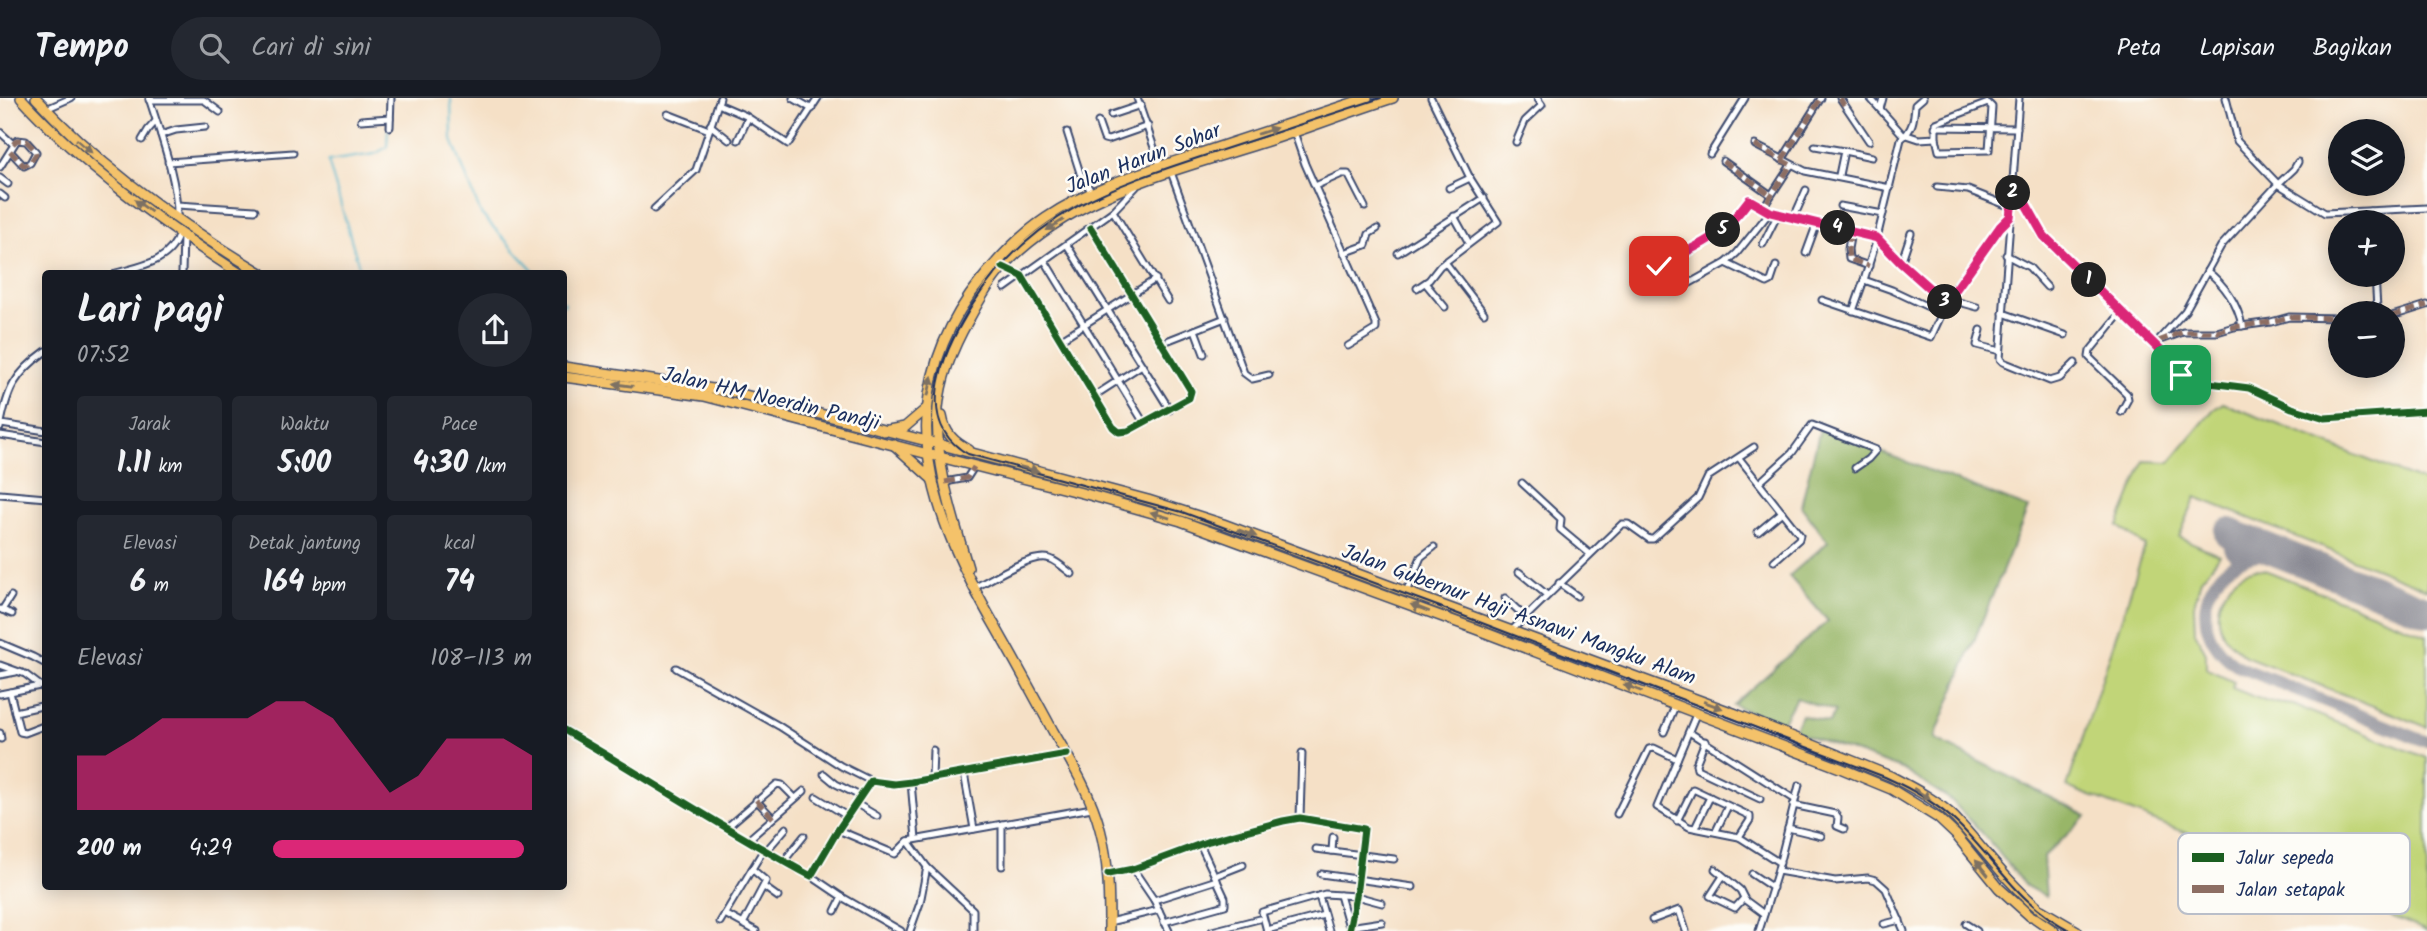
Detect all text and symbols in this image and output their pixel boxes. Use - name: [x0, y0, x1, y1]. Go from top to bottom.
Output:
- search box: [171, 17, 661, 80]
- text: Tempo: [35, 22, 129, 75]
- text: Cari di sini: [251, 27, 371, 69]
- icon: search: [195, 29, 233, 67]
- text: Peta: [2117, 29, 2161, 68]
- text: Lapisan: [2199, 29, 2275, 68]
- text: Bagikan: [2313, 29, 2392, 68]
- street label: Jalan Harun Sohar: [1061, 114, 1227, 204]
- map controls: [2328, 119, 2405, 378]
- button: layers: [2328, 119, 2405, 196]
- one-way arrow: [1257, 125, 1278, 136]
- one-way arrow: [76, 138, 93, 153]
- pin: 2: [1996, 176, 2030, 210]
- text: 2: [2007, 177, 2018, 207]
- one-way arrow: [134, 200, 152, 214]
- button: +: [2328, 210, 2405, 287]
- pin: 4: [1820, 211, 1856, 246]
- pin: 5: [1706, 212, 1740, 248]
- text: 4: [1832, 212, 1843, 242]
- text: 5: [1718, 214, 1727, 244]
- one-way arrow: [1045, 218, 1065, 231]
- pin: [1629, 236, 1689, 296]
- icon: check: [1640, 247, 1678, 285]
- pin: 1: [2072, 262, 2106, 298]
- text: 1: [2086, 264, 2091, 294]
- text: Lari pagi: [77, 282, 223, 342]
- pin: 3: [1927, 284, 1962, 320]
- text: 3: [1939, 286, 1950, 316]
- button: share: [458, 293, 532, 367]
- button: −: [2328, 301, 2405, 378]
- text: 07:52: [77, 338, 130, 374]
- pin: [2151, 345, 2211, 405]
- icon: arrive: [2162, 356, 2200, 394]
- street label: Jalan HM Noerdin Pandji: [659, 358, 883, 441]
- one-way arrow: [924, 375, 935, 397]
- one-way arrow: [612, 379, 634, 390]
- text: Jarak: [129, 410, 170, 440]
- text: Waktu: [280, 410, 329, 440]
- text: Pace: [441, 410, 478, 440]
- text: 1.11: [117, 440, 151, 488]
- text: 5:00: [278, 440, 331, 488]
- text: 4:30: [413, 440, 468, 488]
- text: km: [151, 452, 182, 482]
- text: /km: [468, 452, 506, 482]
- one-way arrow: [1018, 464, 1040, 475]
- one-way arrow: [1149, 509, 1170, 519]
- one-way arrow: [1237, 528, 1258, 539]
- text: Elevasi: [123, 529, 176, 559]
- text: Detak jantung: [248, 529, 361, 559]
- text: kcal: [444, 529, 475, 559]
- street label: Jalan Gubernur Haji Asnawi Mangku Alam: [1337, 536, 1700, 695]
- text: 6: [130, 559, 146, 607]
- text: 164: [263, 559, 304, 607]
- text: 74: [444, 559, 475, 607]
- text: m: [146, 571, 169, 601]
- text: bpm: [304, 571, 346, 601]
- one-way arrow: [1409, 602, 1430, 613]
- text: Elevasi: [77, 641, 142, 677]
- text: 108–113 m: [430, 641, 532, 677]
- one-way arrow: [1622, 682, 1643, 693]
- one-way arrow: [1703, 700, 1724, 711]
- one-way arrow: [1913, 787, 1932, 800]
- text: 200 m: [77, 831, 142, 867]
- text: 4:29: [189, 831, 232, 867]
- legend: [2178, 833, 2410, 914]
- text: Jalur sepeda: [2236, 844, 2334, 874]
- one-way arrow: [1975, 859, 1990, 876]
- text: Jalan setapak: [2236, 876, 2345, 906]

